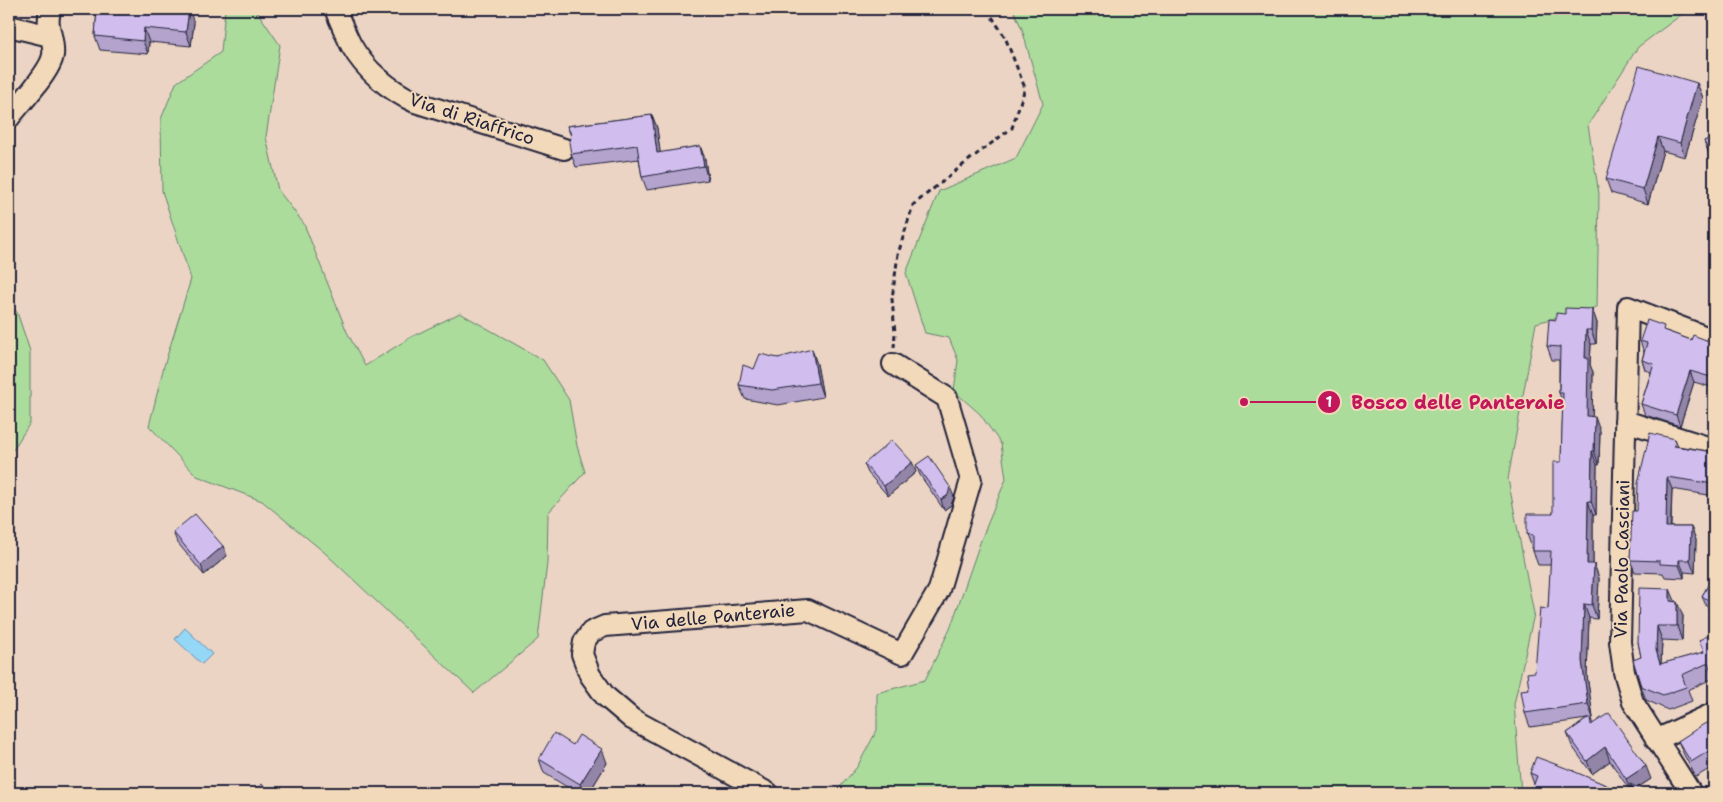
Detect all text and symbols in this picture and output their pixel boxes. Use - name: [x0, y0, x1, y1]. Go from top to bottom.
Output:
- street label: Via di Riaffrico: [406, 87, 538, 151]
- callout: Bosco delle Panteraie: [1316, 385, 1575, 419]
- text: Bosco delle Panteraie: [1351, 390, 1565, 415]
- text: 1: [1326, 392, 1333, 412]
- street label: Via Paolo Casciani: [1609, 479, 1635, 639]
- street label: Via delle Panteraie: [630, 598, 796, 636]

